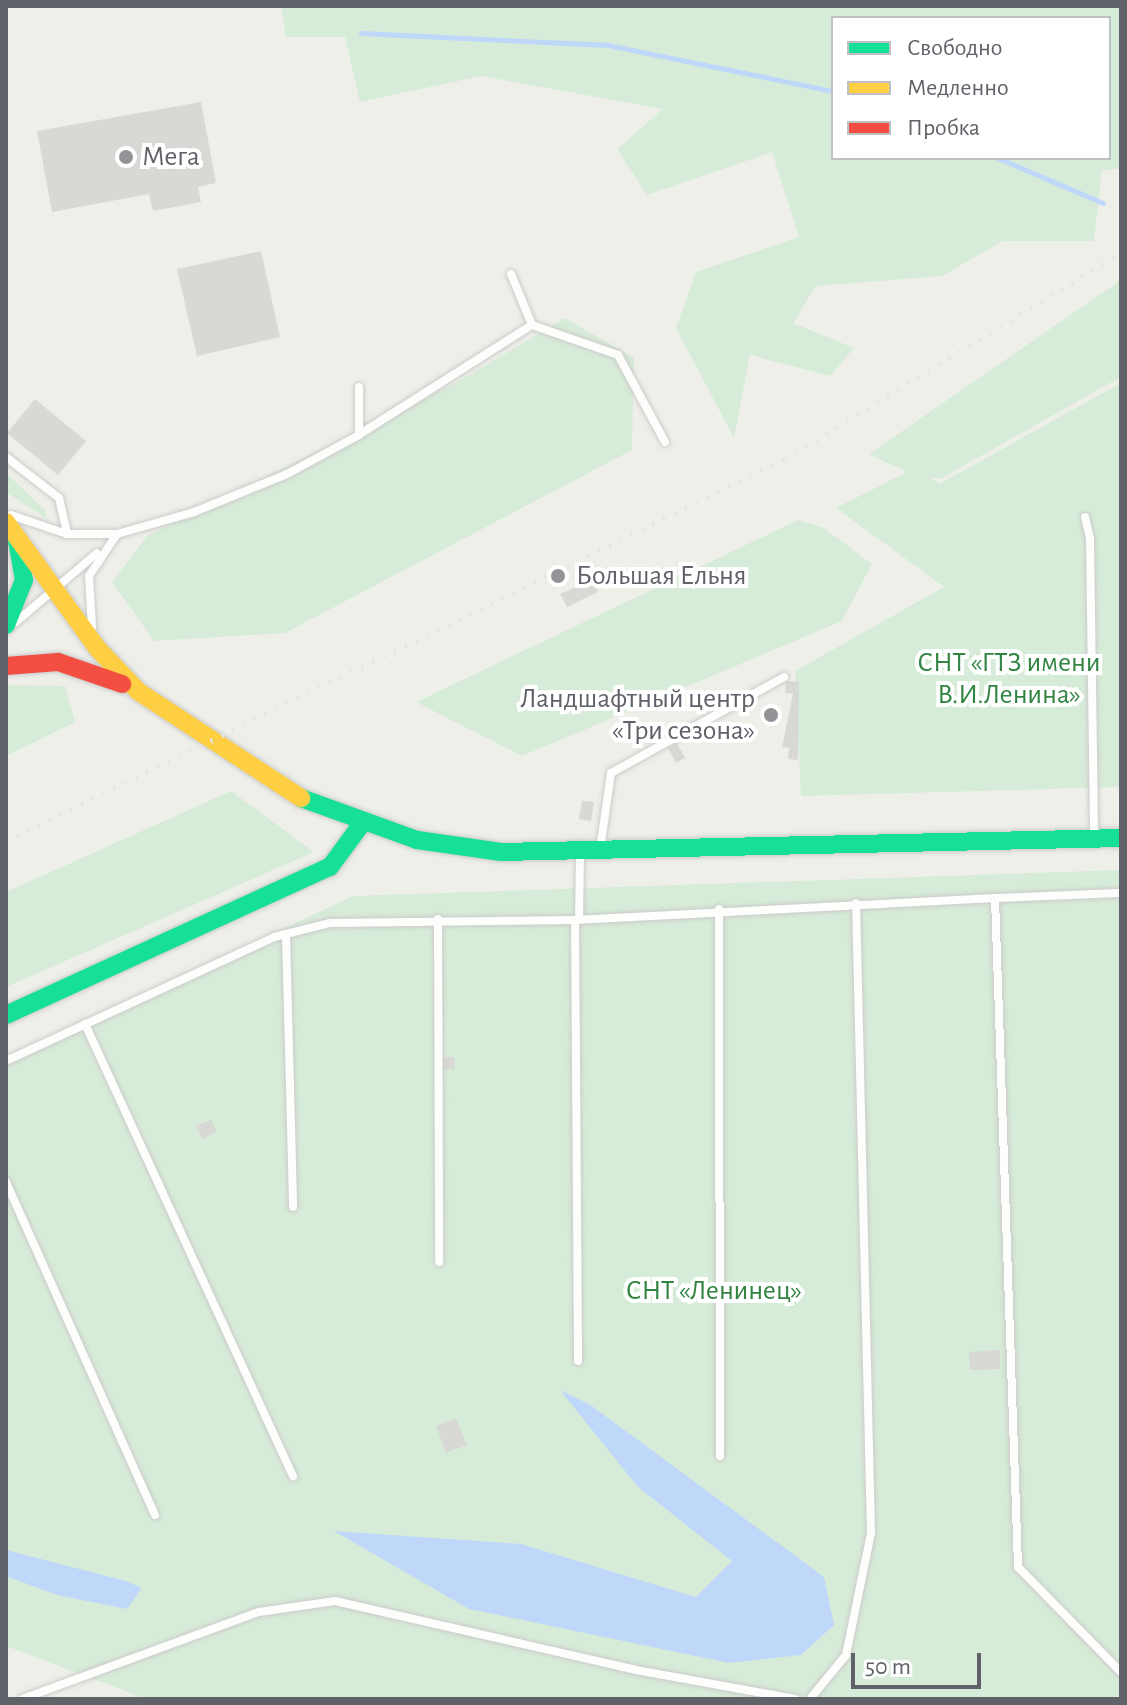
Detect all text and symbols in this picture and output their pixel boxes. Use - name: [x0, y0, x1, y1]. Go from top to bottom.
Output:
- legend: [831, 16, 1111, 160]
- text: Свободно: [907, 36, 1002, 60]
- text: Медленно: [907, 76, 1009, 100]
- text: Пробка: [907, 116, 980, 140]
- place label: Мега: [142, 140, 200, 174]
- marker: Мега: [117, 148, 135, 166]
- place label: Большая Ельня: [576, 559, 747, 593]
- marker: Большая Ельня: [547, 565, 569, 587]
- park label: СНТ «ГТЗ имени В.И.Ленина»: [917, 646, 1101, 712]
- place label: Ландшафтный центр «Три сезона»: [520, 682, 755, 748]
- marker: Ландшафтный центр «Три сезона»: [762, 706, 780, 724]
- park label: СНТ «Ленинец»: [626, 1274, 802, 1308]
- scale bar: [855, 1637, 985, 1687]
- text: 50 m: [865, 1655, 911, 1679]

